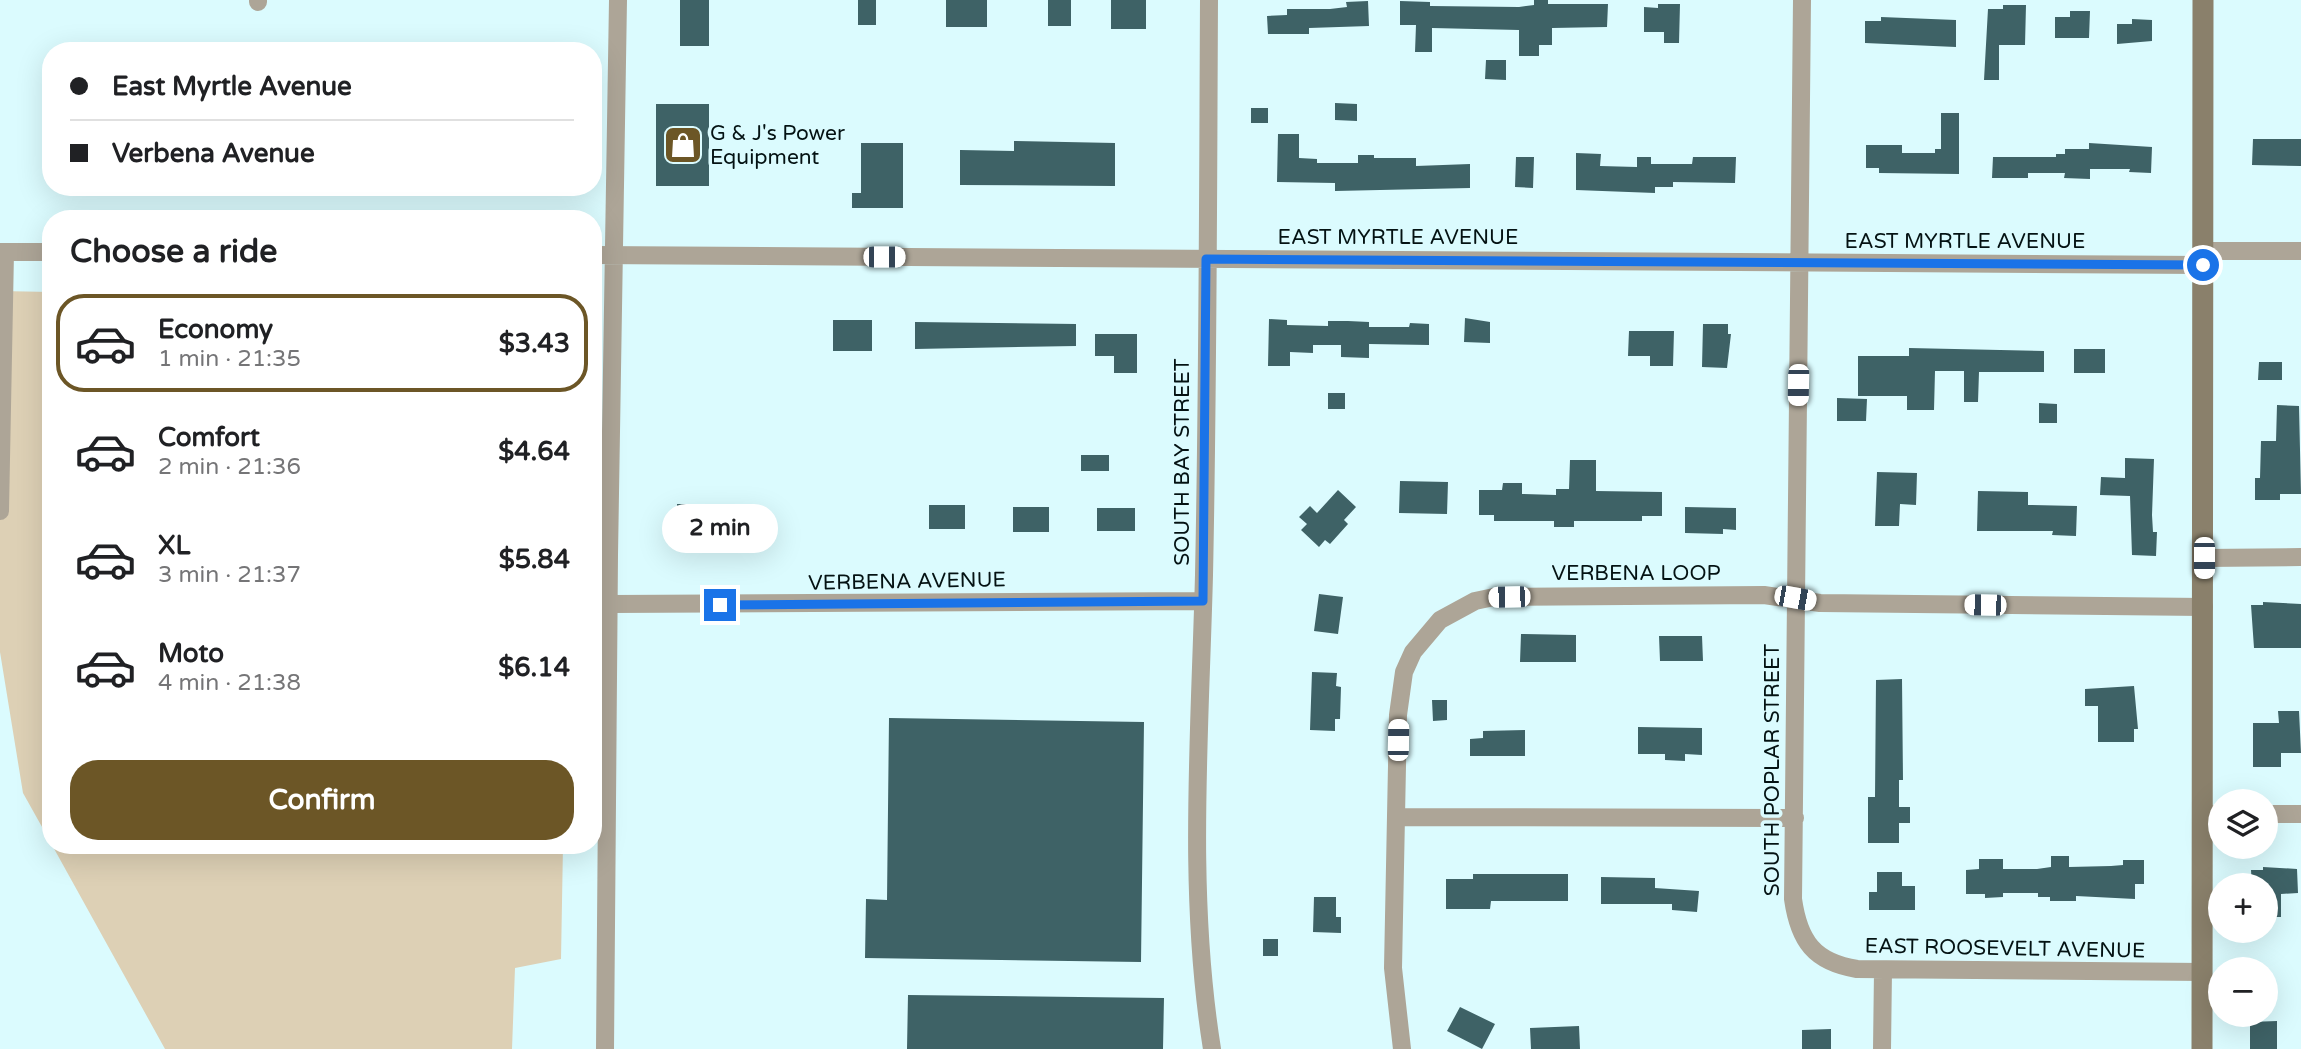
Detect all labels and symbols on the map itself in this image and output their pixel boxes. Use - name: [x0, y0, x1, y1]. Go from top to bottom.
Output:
- place label: G & J's Power Equipment: [710, 121, 845, 170]
- shop icon: G & J's Power Equipment: [662, 124, 704, 166]
- street label: EAST MYRTLE AVENUE: [1278, 225, 1518, 250]
- street label: EAST MYRTLE AVENUE: [1845, 229, 2085, 254]
- car: [864, 247, 906, 268]
- route start: [2187, 249, 2219, 281]
- street label: SOUTH BAY STREET: [1170, 358, 1195, 566]
- car: [1788, 364, 1809, 406]
- callout: 2 min: [662, 504, 778, 552]
- car: [2194, 537, 2215, 579]
- street label: VERBENA LOOP: [1551, 561, 1721, 586]
- street label: VERBENA AVENUE: [808, 567, 1006, 596]
- car: [1773, 584, 1818, 612]
- car: [1488, 586, 1531, 608]
- route end: [704, 589, 736, 621]
- car: [1964, 594, 2007, 616]
- street label: SOUTH POPLAR STREET: [1760, 644, 1785, 896]
- car: [1388, 719, 1409, 761]
- street label: EAST ROOSEVELT AVENUE: [1864, 934, 2145, 963]

